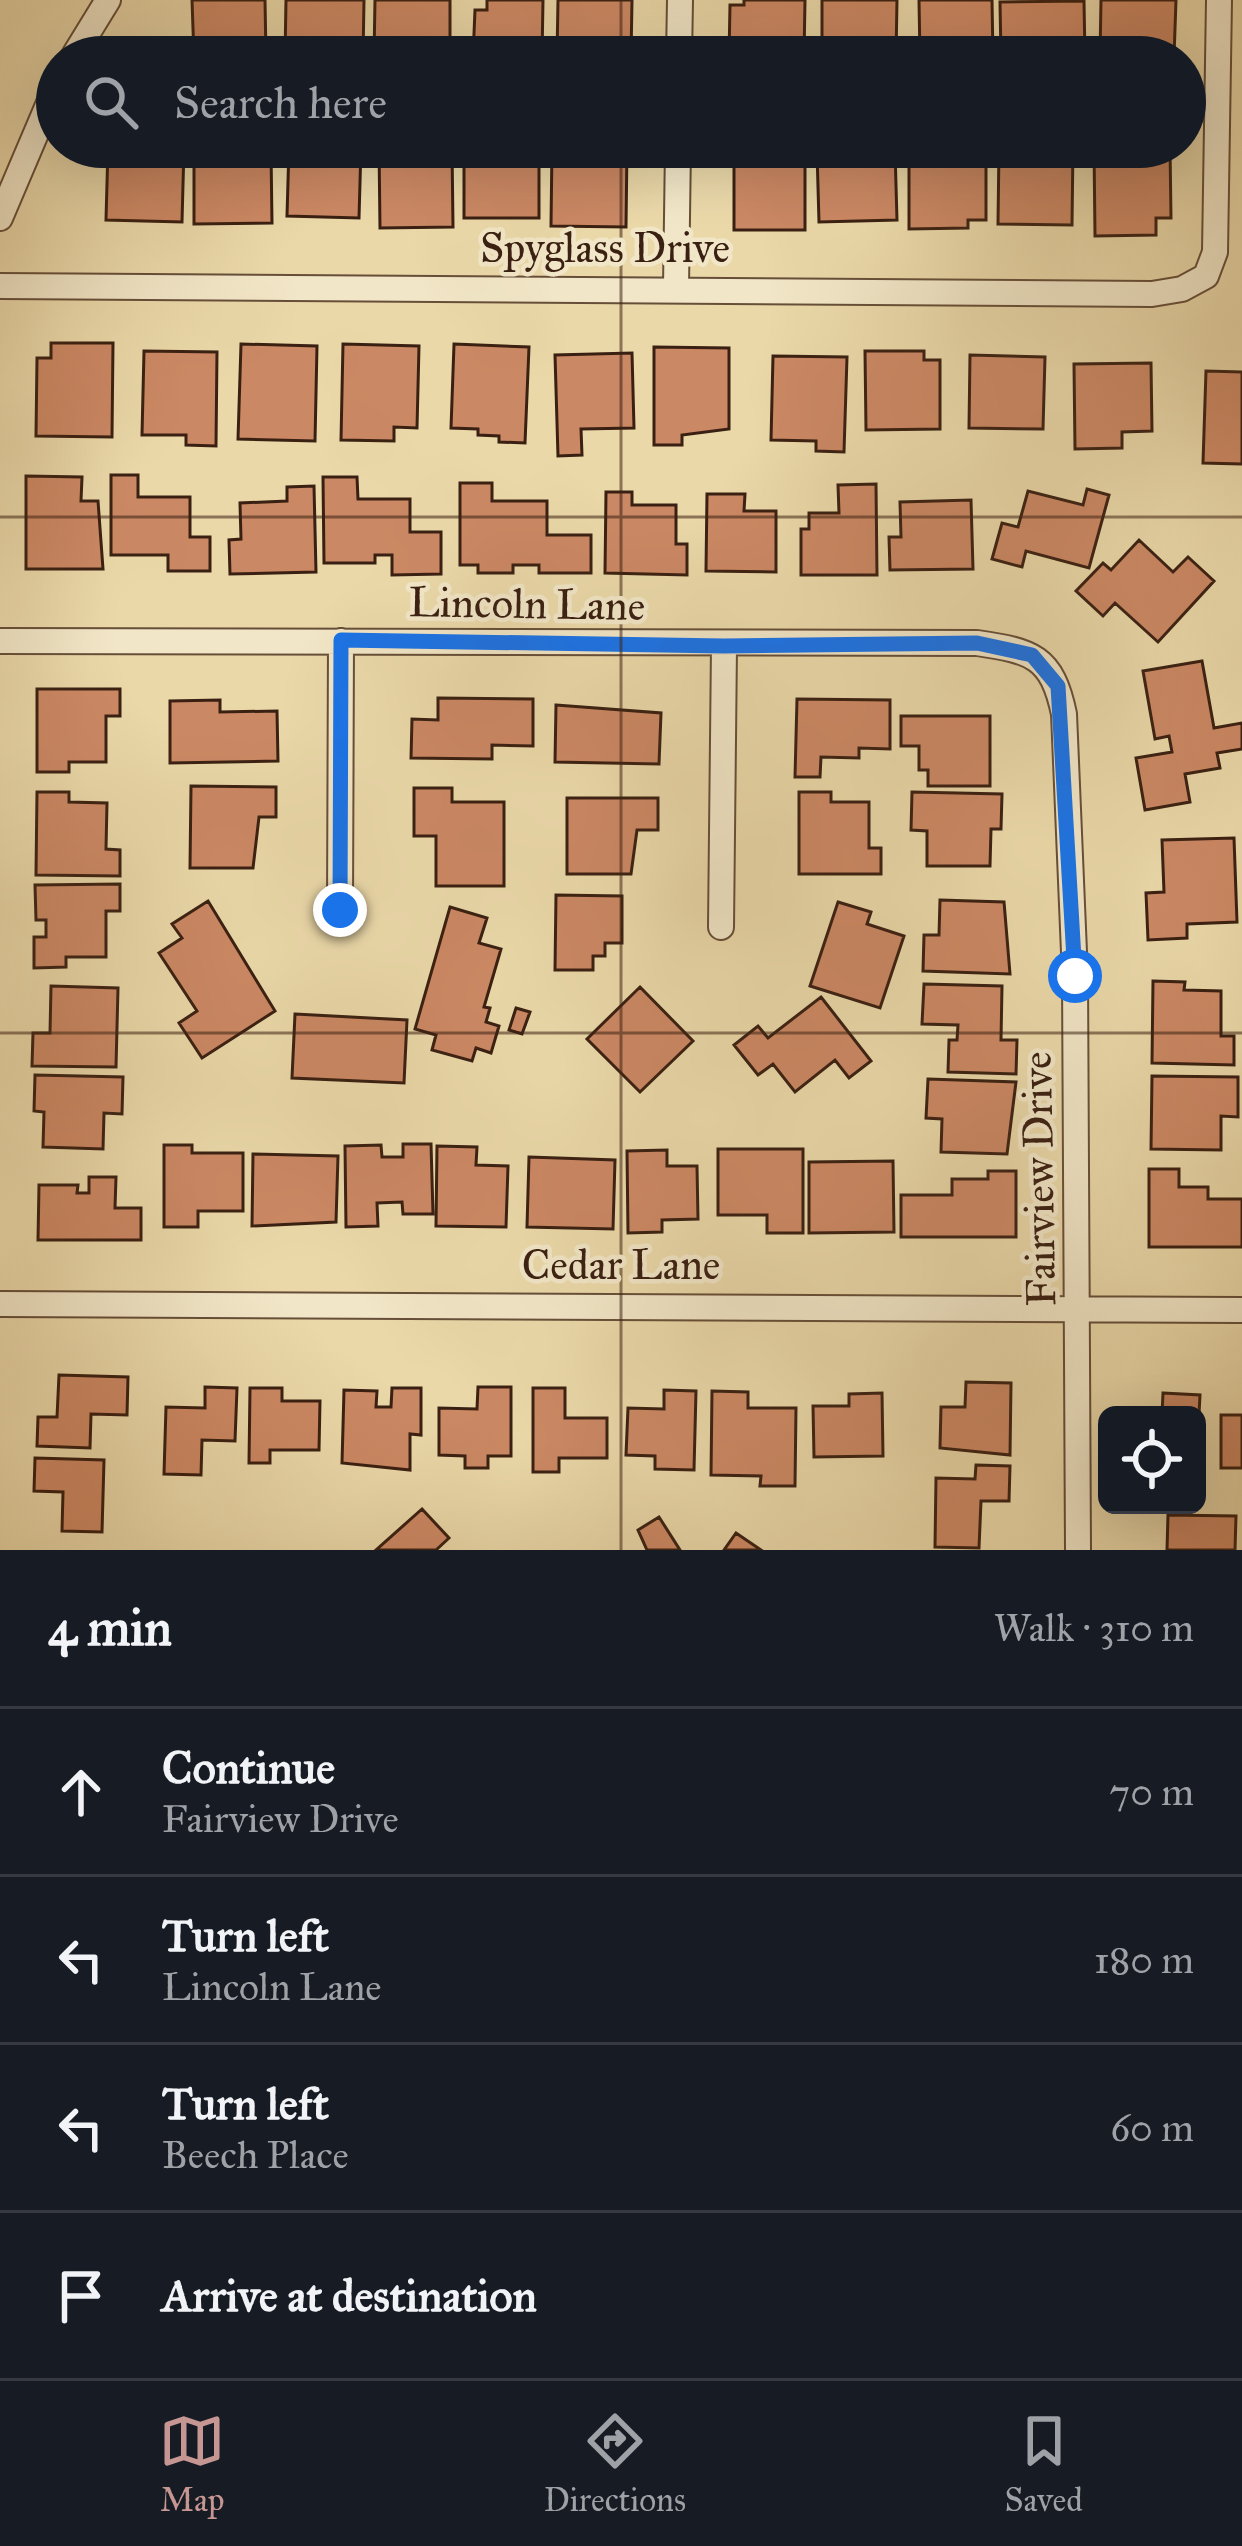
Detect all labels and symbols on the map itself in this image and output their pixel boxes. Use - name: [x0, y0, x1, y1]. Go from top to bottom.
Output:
- street label: Spyglass Drive: [480, 222, 730, 274]
- street label: Lincoln Lane: [408, 576, 646, 632]
- route end: [313, 883, 367, 937]
- route start: [1048, 949, 1102, 1003]
- street label: Fairview Drive: [1011, 1051, 1067, 1307]
- street label: Cedar Lane: [522, 1239, 720, 1291]

